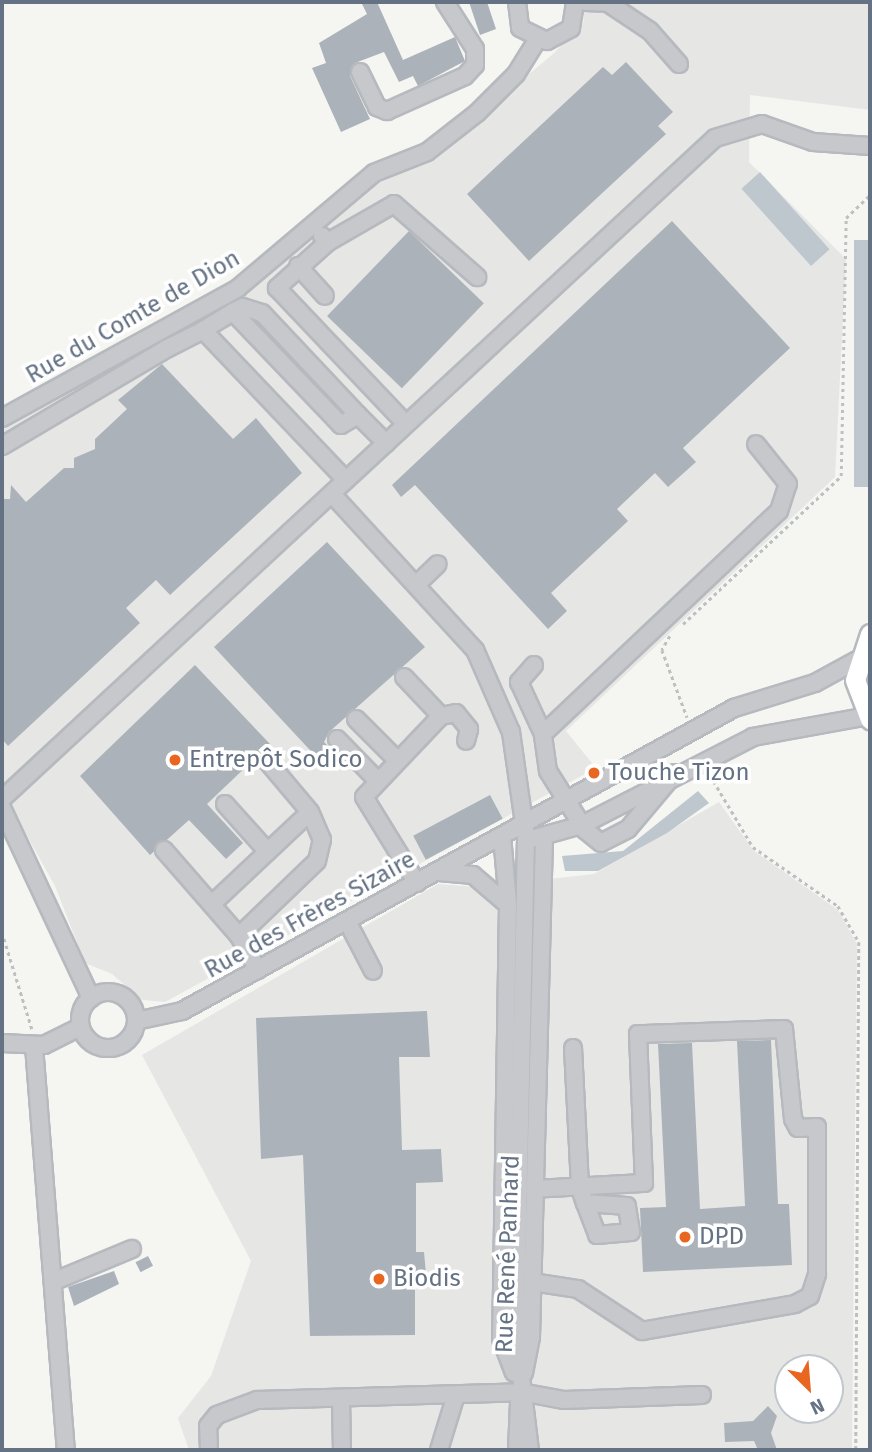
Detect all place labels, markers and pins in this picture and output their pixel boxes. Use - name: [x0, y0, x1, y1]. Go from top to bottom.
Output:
- place label: Entrepôt Sodico: [189, 746, 362, 774]
- marker: Entrepôt Sodico: [167, 752, 183, 768]
- place label: Touche Tizon: [608, 759, 750, 787]
- marker: Touche Tizon: [586, 765, 602, 781]
- place label: DPD: [699, 1223, 744, 1251]
- marker: DPD: [677, 1229, 693, 1245]
- place label: Biodis: [393, 1265, 461, 1293]
- marker: Biodis: [371, 1271, 387, 1287]

